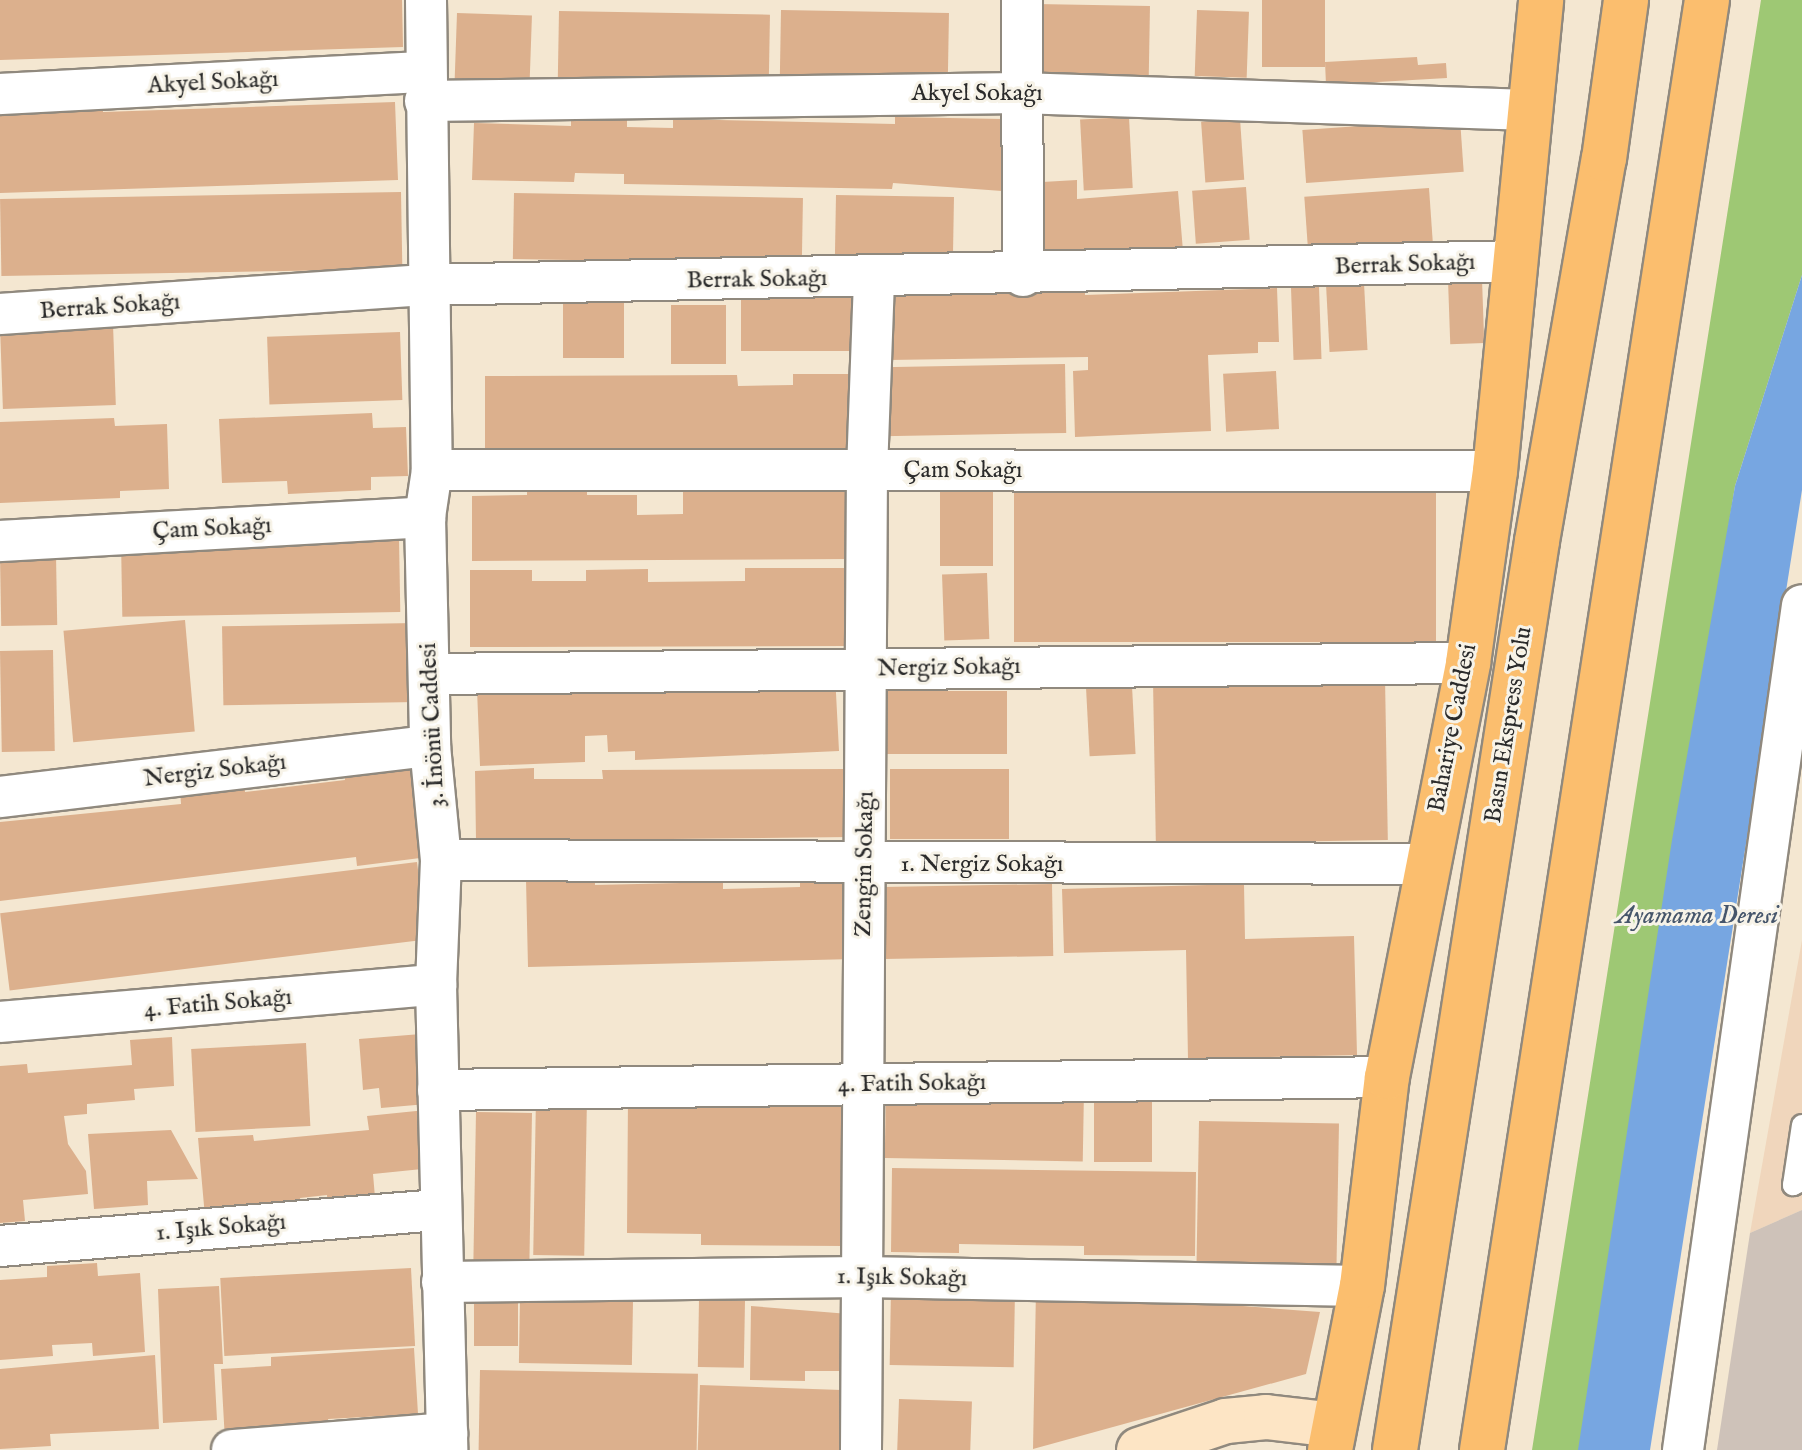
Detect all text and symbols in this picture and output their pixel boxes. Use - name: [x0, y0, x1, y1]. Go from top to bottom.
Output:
- street label: Akyel Sokağı: [147, 65, 279, 101]
- street label: Akyel Sokağı: [911, 80, 1043, 108]
- street label: Berrak Sokağı: [1334, 248, 1476, 282]
- street label: Berrak Sokağı: [686, 264, 828, 296]
- street label: Berrak Sokağı: [39, 288, 181, 326]
- street label: Çam Sokağı: [903, 457, 1023, 485]
- street label: Çam Sokağı: [152, 512, 272, 546]
- street label: Basın Ekspress Yolu: [1479, 625, 1539, 825]
- street label: Bahariye Caddesi: [1423, 641, 1483, 815]
- street label: 3. İnönü Caddesi: [414, 642, 452, 808]
- street label: Nergiz Sokağı: [877, 652, 1021, 684]
- street label: Nergiz Sokağı: [142, 748, 288, 794]
- street label: Zengin Sokağı: [849, 791, 881, 937]
- street label: 1. Nergiz Sokağı: [901, 851, 1063, 879]
- water label: Ayamama Deresi: [1616, 900, 1778, 932]
- street label: 4. Fatih Sokağı: [143, 983, 293, 1025]
- street label: 4. Fatih Sokağı: [838, 1068, 986, 1100]
- street label: 1. Işık Sokağı: [155, 1208, 287, 1248]
- street label: 1. Işık Sokağı: [837, 1262, 967, 1294]

